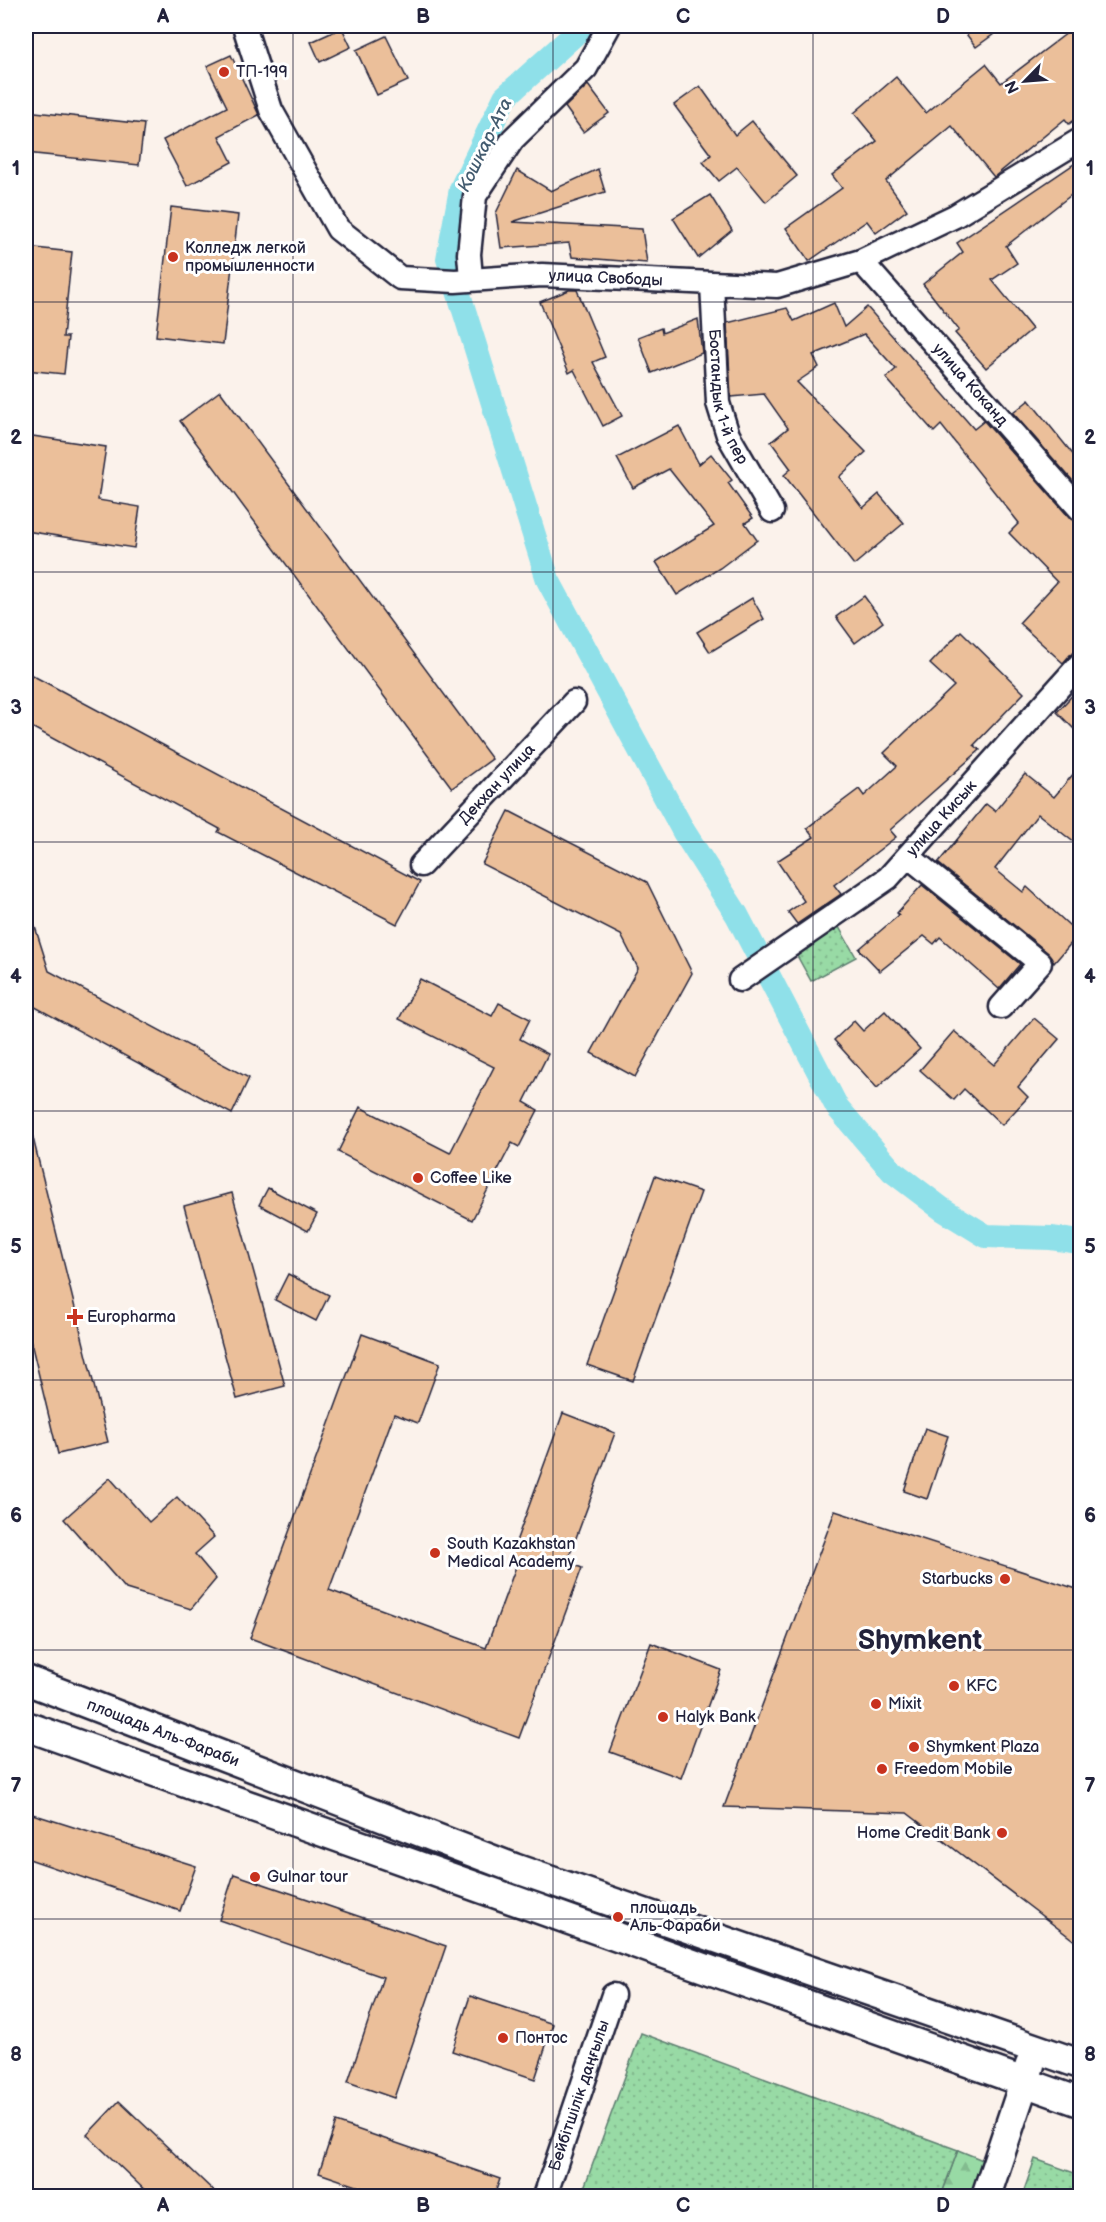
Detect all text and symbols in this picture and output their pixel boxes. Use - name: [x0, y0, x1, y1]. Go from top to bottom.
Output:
- text: A: [156, 5, 170, 29]
- text: B: [416, 5, 430, 29]
- text: C: [676, 5, 690, 29]
- text: D: [936, 5, 950, 29]
- north arrow: [995, 51, 1055, 111]
- place label: ТП-199: [236, 63, 288, 82]
- marker: ТП-199: [217, 65, 231, 79]
- text: N: [1002, 77, 1024, 96]
- water label: Кошкар-Ата: [453, 95, 517, 195]
- text: 1: [12, 157, 20, 181]
- text: 1: [1086, 157, 1094, 181]
- place label: Колледж легкой промышленности: [185, 239, 315, 276]
- marker: Колледж легкой промышленности: [166, 250, 180, 264]
- street label: улица Свободы: [548, 266, 663, 290]
- street label: Бостандык 1-й пер: [705, 329, 752, 468]
- street label: улица Коканд: [929, 339, 1012, 430]
- text: 2: [10, 426, 22, 450]
- text: 2: [1084, 426, 1096, 450]
- text: 3: [10, 696, 22, 720]
- text: 3: [1084, 696, 1096, 720]
- street label: Декхан улица: [455, 740, 540, 828]
- street label: улица Кисык: [903, 776, 981, 860]
- text: 4: [10, 965, 22, 989]
- text: 4: [1084, 965, 1096, 989]
- place label: Coffee Like: [430, 1169, 512, 1188]
- marker: Coffee Like: [411, 1171, 425, 1185]
- text: 5: [10, 1235, 22, 1259]
- text: 5: [1084, 1235, 1096, 1259]
- place label: Europharma: [87, 1308, 176, 1327]
- marker: Europharma: [68, 1310, 82, 1324]
- text: 6: [10, 1504, 22, 1528]
- text: 6: [1084, 1504, 1096, 1528]
- place label: South Kazakhstan Medical Academy: [447, 1535, 576, 1572]
- marker: South Kazakhstan Medical Academy: [428, 1546, 442, 1560]
- place label: Starbucks: [922, 1570, 993, 1589]
- marker: Starbucks: [998, 1572, 1012, 1586]
- district label: Shymkent: [858, 1624, 982, 1657]
- place label: KFC: [966, 1677, 997, 1696]
- marker: KFC: [947, 1679, 961, 1693]
- street label: площадь Аль-Фараби: [84, 1695, 242, 1771]
- place label: Mixit: [888, 1695, 922, 1714]
- marker: Mixit: [869, 1697, 883, 1711]
- place label: Halyk Bank: [675, 1708, 756, 1727]
- marker: Halyk Bank: [656, 1710, 670, 1724]
- place label: Shymkent Plaza: [926, 1738, 1039, 1757]
- marker: Shymkent Plaza: [907, 1740, 921, 1754]
- place label: Freedom Mobile: [894, 1760, 1013, 1779]
- marker: Freedom Mobile: [875, 1762, 889, 1776]
- text: 7: [10, 1774, 22, 1798]
- text: 7: [1084, 1774, 1096, 1798]
- place label: Home Credit Bank: [857, 1824, 990, 1843]
- marker: Home Credit Bank: [995, 1826, 1009, 1840]
- place label: Gulnar tour: [267, 1868, 348, 1887]
- marker: Gulnar tour: [248, 1870, 262, 1884]
- place label: площадь Аль-Фараби: [629, 1899, 721, 1936]
- marker: площадь Аль-Фараби: [611, 1910, 625, 1924]
- street label: Бейбітшілік даңғылы: [545, 2018, 613, 2173]
- place label: Понтос: [515, 2029, 568, 2048]
- marker: Понтос: [496, 2031, 510, 2045]
- text: 8: [10, 2043, 22, 2067]
- text: 8: [1084, 2043, 1096, 2067]
- text: A: [156, 2194, 170, 2218]
- text: B: [416, 2194, 430, 2218]
- text: C: [676, 2194, 690, 2218]
- text: D: [936, 2194, 950, 2218]

